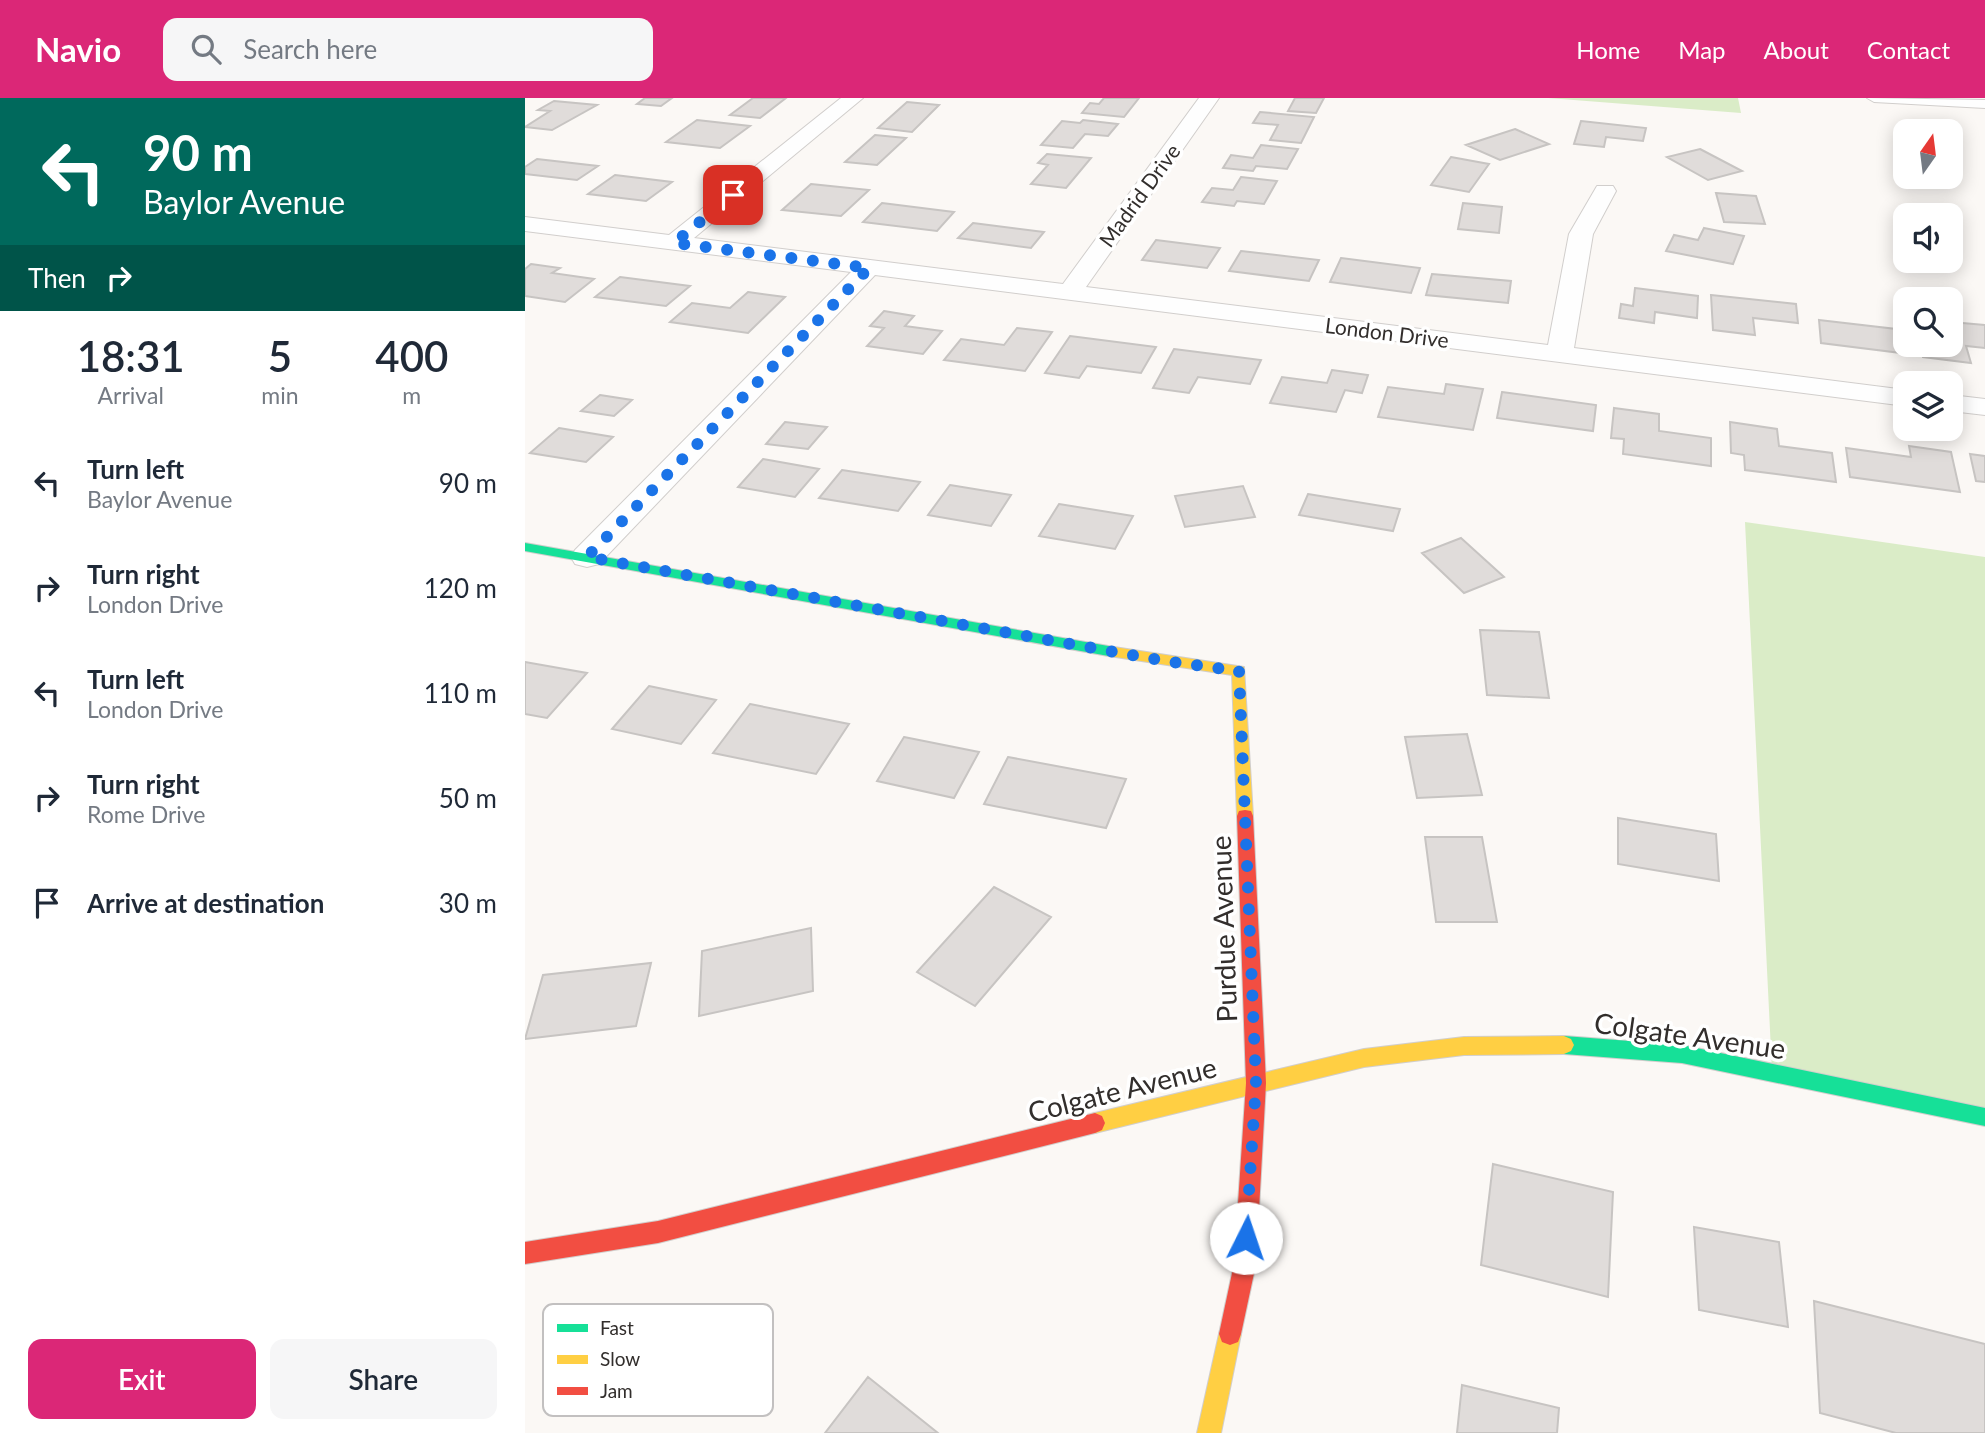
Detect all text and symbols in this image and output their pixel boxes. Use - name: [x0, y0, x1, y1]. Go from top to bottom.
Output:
- search box: [163, 18, 653, 81]
- text: Navio: [35, 29, 121, 69]
- icon: search: [187, 30, 225, 68]
- text: Search here: [243, 33, 377, 65]
- text: Home: [1576, 35, 1640, 64]
- text: Map: [1678, 35, 1726, 64]
- text: About: [1764, 35, 1829, 64]
- text: Contact: [1867, 35, 1950, 64]
- north arrow: [1893, 119, 1963, 189]
- map controls: [1893, 119, 1963, 441]
- text: 90 m: [143, 123, 253, 181]
- icon: left: [28, 126, 119, 217]
- street label: Madrid Drive: [1093, 139, 1185, 251]
- pin: [703, 165, 763, 225]
- icon: arrive: [714, 176, 752, 214]
- text: Baylor Avenue: [143, 182, 345, 221]
- button: sound: [1893, 203, 1963, 273]
- icon: right: [100, 259, 138, 297]
- text: Then: [28, 262, 86, 294]
- button: search: [1893, 287, 1963, 357]
- street label: London Drive: [1324, 312, 1450, 352]
- text: 18:31: [77, 331, 185, 381]
- text: 5: [268, 331, 292, 381]
- text: 400: [375, 331, 448, 381]
- button: layers: [1893, 371, 1963, 441]
- text: Arrival: [98, 381, 164, 409]
- text: min: [261, 381, 299, 409]
- text: m: [402, 381, 421, 409]
- text: Turn left: [87, 453, 184, 485]
- icon: left: [28, 464, 66, 502]
- text: 90 m: [439, 467, 497, 499]
- text: Baylor Avenue: [87, 485, 232, 513]
- text: Turn right: [87, 558, 200, 590]
- icon: right: [28, 569, 66, 607]
- text: 120 m: [424, 572, 497, 604]
- text: London Drive: [87, 590, 223, 618]
- text: Turn left: [87, 663, 184, 695]
- icon: left: [28, 674, 66, 712]
- text: 110 m: [424, 677, 497, 709]
- text: London Drive: [87, 695, 223, 723]
- text: Turn right: [87, 768, 200, 800]
- icon: right: [28, 779, 66, 817]
- text: 50 m: [439, 782, 497, 814]
- text: Rome Drive: [87, 800, 205, 828]
- street label: Purdue Avenue: [1203, 835, 1243, 1023]
- icon: arrive: [28, 884, 66, 922]
- text: Arrive at destination: [87, 887, 324, 919]
- text: 30 m: [439, 887, 497, 919]
- street label: Colgate Avenue: [1592, 1005, 1788, 1065]
- street label: Colgate Avenue: [1024, 1049, 1220, 1129]
- position arrow: [1209, 1201, 1283, 1275]
- legend: [543, 1304, 773, 1416]
- text: Fast: [600, 1316, 634, 1339]
- button: Exit: [28, 1339, 256, 1419]
- button: Share: [270, 1339, 497, 1419]
- text: Slow: [600, 1347, 640, 1370]
- text: Jam: [600, 1379, 633, 1402]

